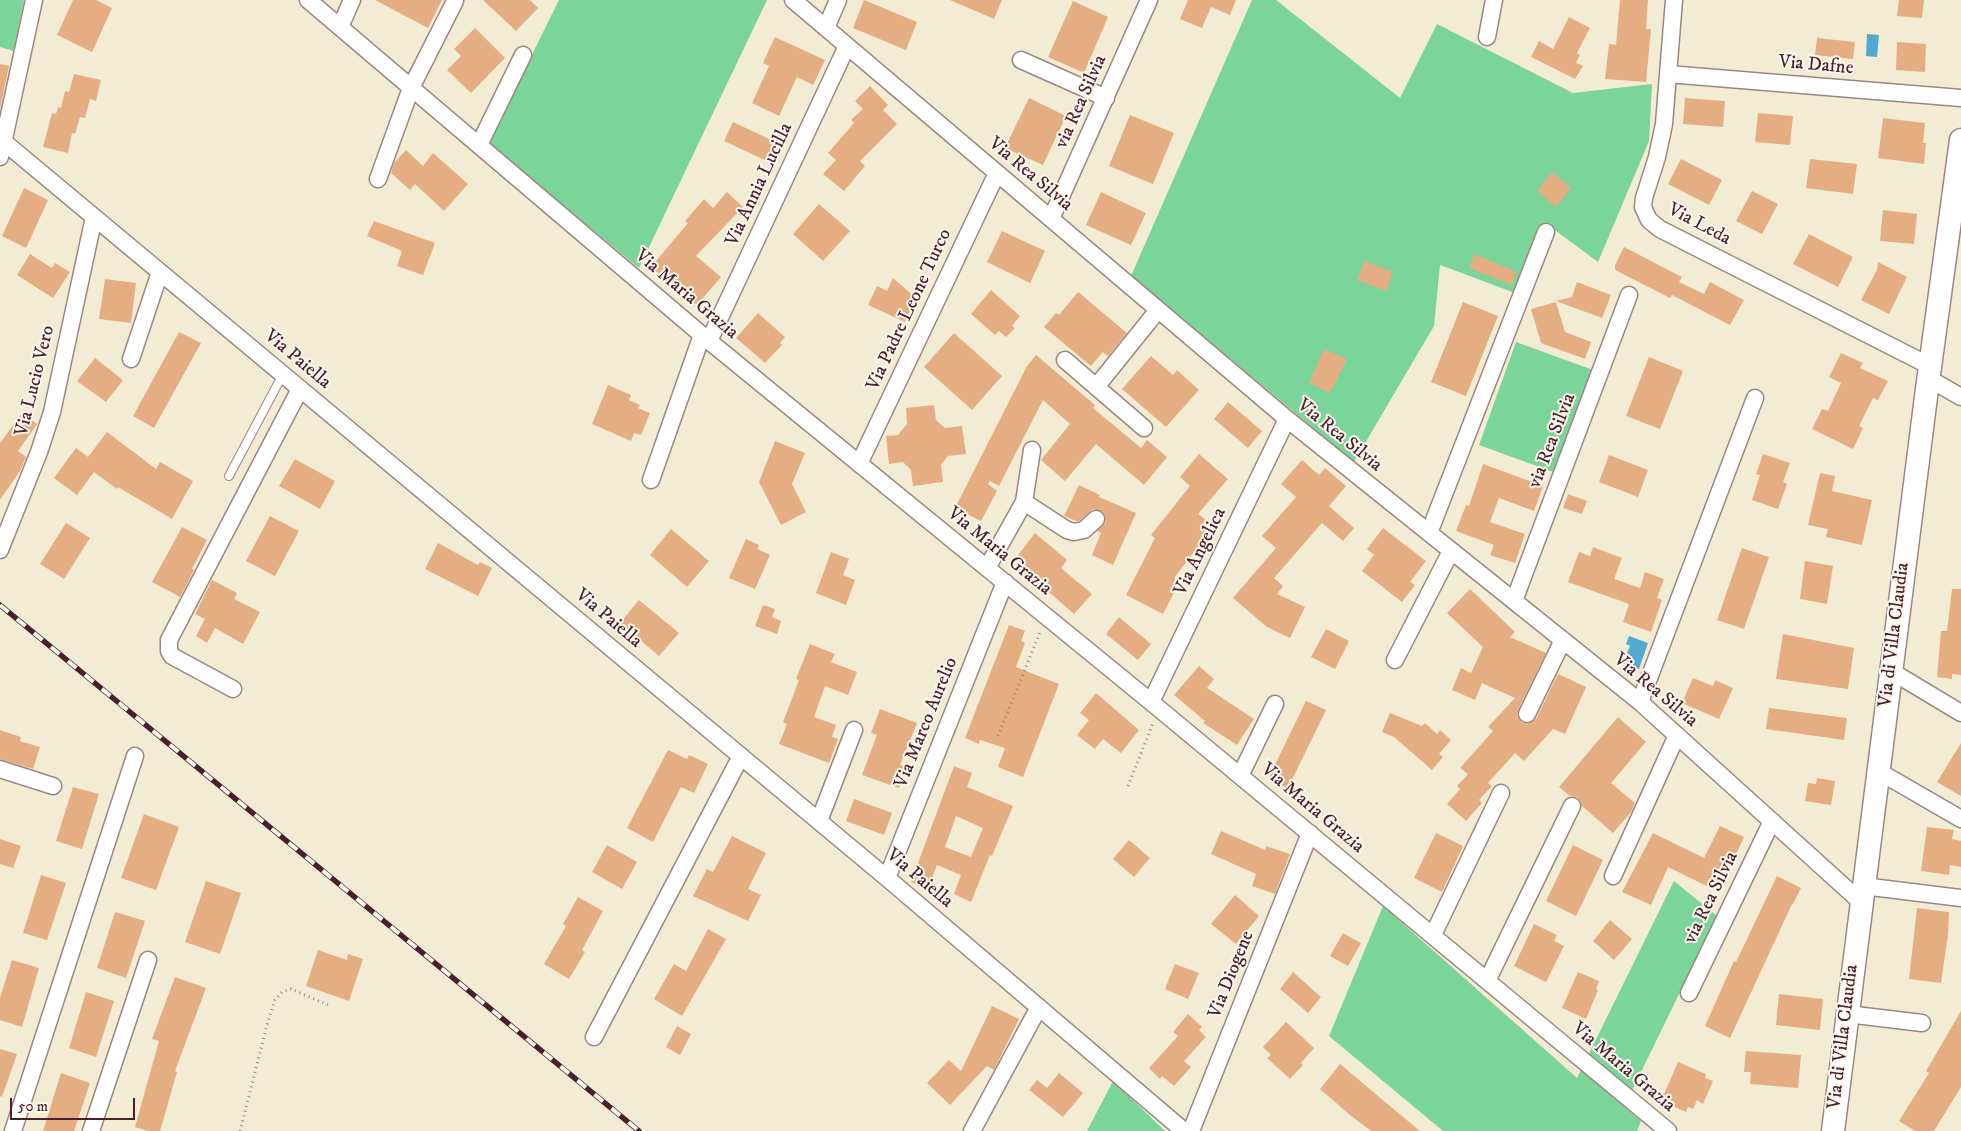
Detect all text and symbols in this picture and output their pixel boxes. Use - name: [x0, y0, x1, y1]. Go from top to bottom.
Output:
- street label: Via Dafne: [1778, 51, 1854, 81]
- street label: via Rea Silvia: [1051, 52, 1113, 152]
- street label: Via Annia Lucilla: [721, 120, 799, 250]
- street label: Via Rea Silvia: [983, 133, 1077, 217]
- street label: Via Leda: [1664, 199, 1734, 251]
- street label: Via Padre Leone Turco: [863, 226, 957, 394]
- street label: Via Maria Grazia: [630, 245, 742, 345]
- street label: Via Lucio Vero: [11, 323, 61, 439]
- street label: Via Paiella: [259, 325, 335, 395]
- street label: via Rea Silvia: [1524, 390, 1582, 492]
- street label: Via Rea Silvia: [1292, 395, 1386, 477]
- street label: Via Maria Grazia: [942, 503, 1056, 601]
- street label: Via Angelica: [1170, 504, 1232, 600]
- street label: Via di Villa Claudia: [1875, 561, 1915, 709]
- street label: Via Paiella: [570, 584, 646, 654]
- street label: Via Rea Silvia: [1608, 649, 1702, 733]
- street label: Via Marco Aurelio: [890, 654, 964, 792]
- street label: Via Maria Grazia: [1256, 759, 1368, 859]
- street label: Via Paiella: [881, 844, 957, 914]
- street label: via Rea Silvia: [1680, 848, 1744, 948]
- street label: Via Diogene: [1204, 928, 1260, 1022]
- street label: Via di Villa Claudia: [1824, 963, 1864, 1111]
- street label: Via Maria Grazia: [1567, 1018, 1679, 1118]
- scale bar: [12, 1088, 138, 1120]
- text: 50 m: [18, 1097, 48, 1116]

